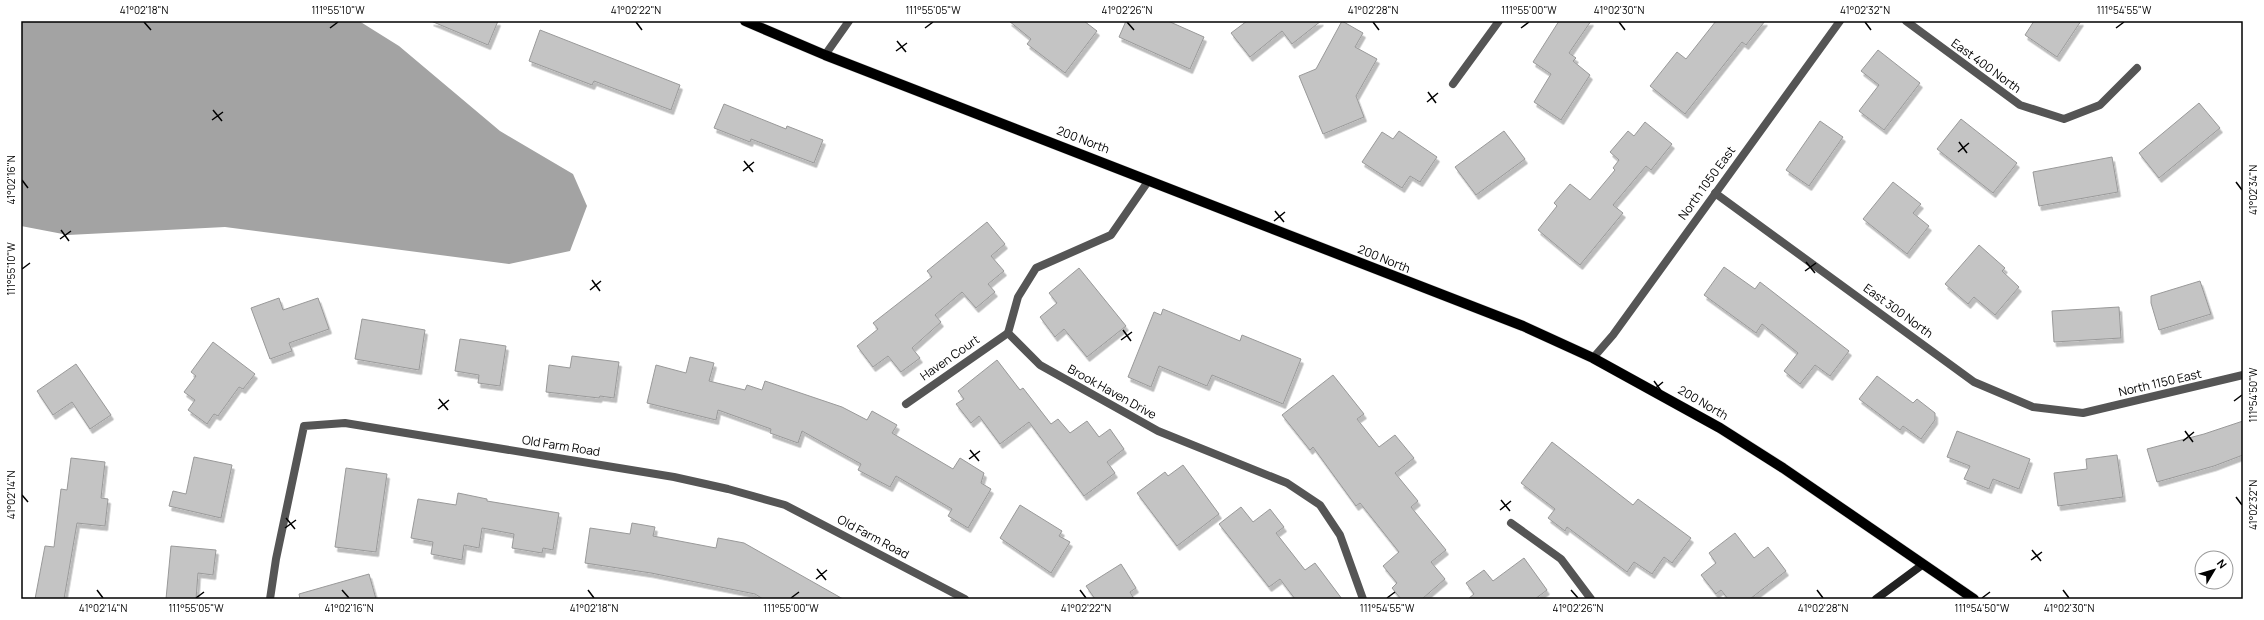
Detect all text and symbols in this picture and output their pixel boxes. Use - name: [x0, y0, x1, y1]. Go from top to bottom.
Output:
- text: 41°02'18"N: [120, 3, 169, 17]
- text: 111°55'10"W: [311, 3, 365, 17]
- text: 41°02'22"N: [611, 3, 661, 17]
- text: 111°55'05"W: [905, 3, 961, 17]
- text: 41°02'26"N: [1102, 3, 1153, 17]
- text: 41°02'28"N: [1348, 3, 1398, 17]
- text: 111°55'00"W: [1501, 3, 1557, 17]
- text: 41°02'30"N: [1594, 3, 1644, 17]
- text: 41°02'32"N: [1840, 3, 1890, 17]
- text: 111°54'55"W: [2097, 3, 2152, 17]
- street label: East 400 North: [1948, 34, 2025, 97]
- street label: 200 North: [1054, 122, 1112, 157]
- street label: North 1050 East: [1674, 142, 1739, 223]
- text: 41°02'16"N: [4, 155, 18, 205]
- text: 41°02'34"N: [2246, 165, 2260, 215]
- street label: 200 North: [1355, 240, 1413, 277]
- text: 111°55'10"W: [4, 242, 18, 296]
- street label: East 300 North: [1860, 280, 1937, 342]
- street label: Haven Court: [917, 331, 983, 384]
- street label: Brook Haven Drive: [1065, 360, 1160, 423]
- street label: North 1150 East: [2117, 365, 2203, 400]
- text: 111°54'50"W: [2246, 367, 2260, 422]
- street label: 200 North: [1675, 381, 1732, 424]
- street label: Old Farm Road: [521, 431, 601, 460]
- text: 41°02'14"N: [4, 471, 18, 519]
- text: 41°02'32"N: [2246, 480, 2260, 530]
- street label: Old Farm Road: [834, 511, 912, 563]
- north arrow: [2194, 550, 2234, 590]
- text: N: [2214, 556, 2231, 571]
- text: 41°02'14"N: [79, 601, 127, 615]
- text: 111°55'05"W: [168, 601, 224, 615]
- text: 41°02'16"N: [324, 601, 374, 615]
- text: 41°02'18"N: [570, 601, 619, 615]
- text: 111°55'00"W: [763, 601, 819, 615]
- text: 41°02'22"N: [1061, 601, 1111, 615]
- text: 111°54'55"W: [1360, 601, 1415, 615]
- text: 41°02'26"N: [1553, 601, 1604, 615]
- text: 41°02'28"N: [1798, 601, 1848, 615]
- text: 111°54'50"W: [1955, 601, 2010, 615]
- text: 41°02'30"N: [2044, 601, 2094, 615]

